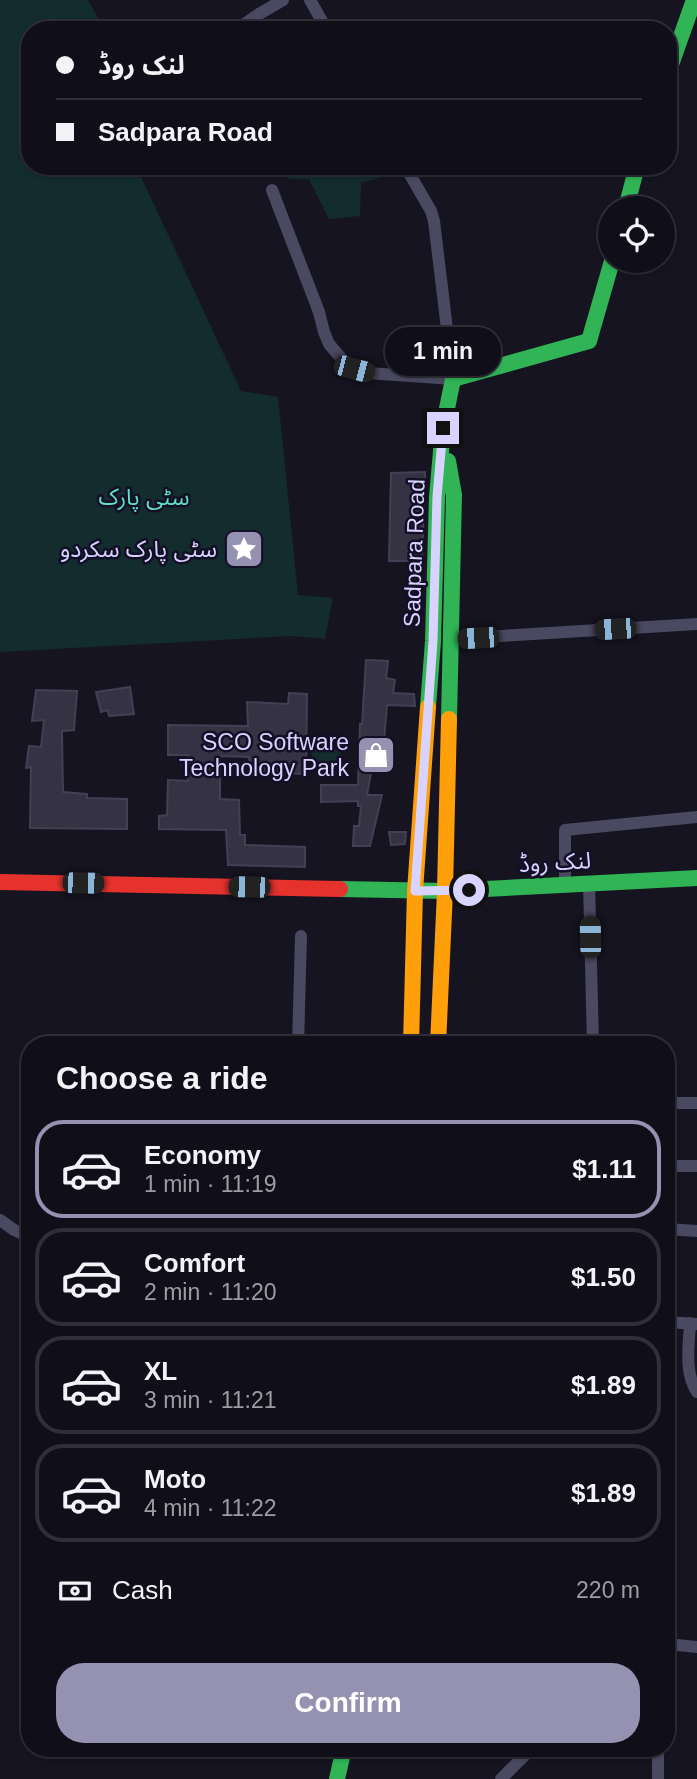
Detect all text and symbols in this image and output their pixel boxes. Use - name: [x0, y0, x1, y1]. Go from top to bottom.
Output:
- text: لنک روڈ: [98, 50, 185, 80]
- text: Sadpara Road: [98, 117, 273, 147]
- map controls: [598, 196, 675, 273]
- button: locate: [598, 196, 675, 273]
- callout: 1 min: [385, 326, 501, 376]
- text: 1 min: [413, 338, 473, 364]
- car: [331, 353, 378, 385]
- route end: [427, 412, 459, 444]
- street label: Sadpara Road: [398, 478, 430, 628]
- park label: سٹی پارک: [98, 484, 190, 512]
- place icon: سٹی پارک سکردو: [223, 528, 265, 570]
- place label: سٹی پارک سکردو: [60, 536, 217, 564]
- car: [594, 617, 637, 641]
- car: [457, 626, 500, 650]
- place label: SCO Software Technology Park: [179, 729, 349, 781]
- shop icon: SCO Software Technology Park: [355, 734, 397, 776]
- street label: لنک روڈ: [518, 847, 592, 878]
- car: [62, 872, 105, 894]
- route start: [453, 874, 485, 906]
- car: [228, 876, 271, 898]
- car: [580, 916, 601, 958]
- text: Choose a ride: [56, 1060, 268, 1096]
- icon: car: [60, 1138, 123, 1201]
- text: Economy: [144, 1140, 261, 1170]
- text: $1.11: [572, 1154, 636, 1184]
- text: 1 min · 11:19: [144, 1171, 277, 1197]
- icon: car: [60, 1246, 123, 1309]
- text: Comfort: [144, 1248, 245, 1278]
- text: $1.50: [571, 1262, 636, 1292]
- text: 2 min · 11:20: [144, 1279, 277, 1305]
- icon: car: [60, 1354, 123, 1417]
- text: XL: [144, 1356, 177, 1386]
- text: $1.89: [571, 1370, 636, 1400]
- text: 3 min · 11:21: [144, 1387, 277, 1413]
- icon: car: [60, 1462, 123, 1525]
- text: Moto: [144, 1464, 206, 1494]
- text: $1.89: [571, 1478, 636, 1508]
- text: 4 min · 11:22: [144, 1495, 277, 1521]
- icon: cash: [56, 1572, 94, 1610]
- text: Cash: [112, 1575, 173, 1605]
- text: 220 m: [576, 1577, 640, 1603]
- button: Confirm: [56, 1663, 640, 1743]

